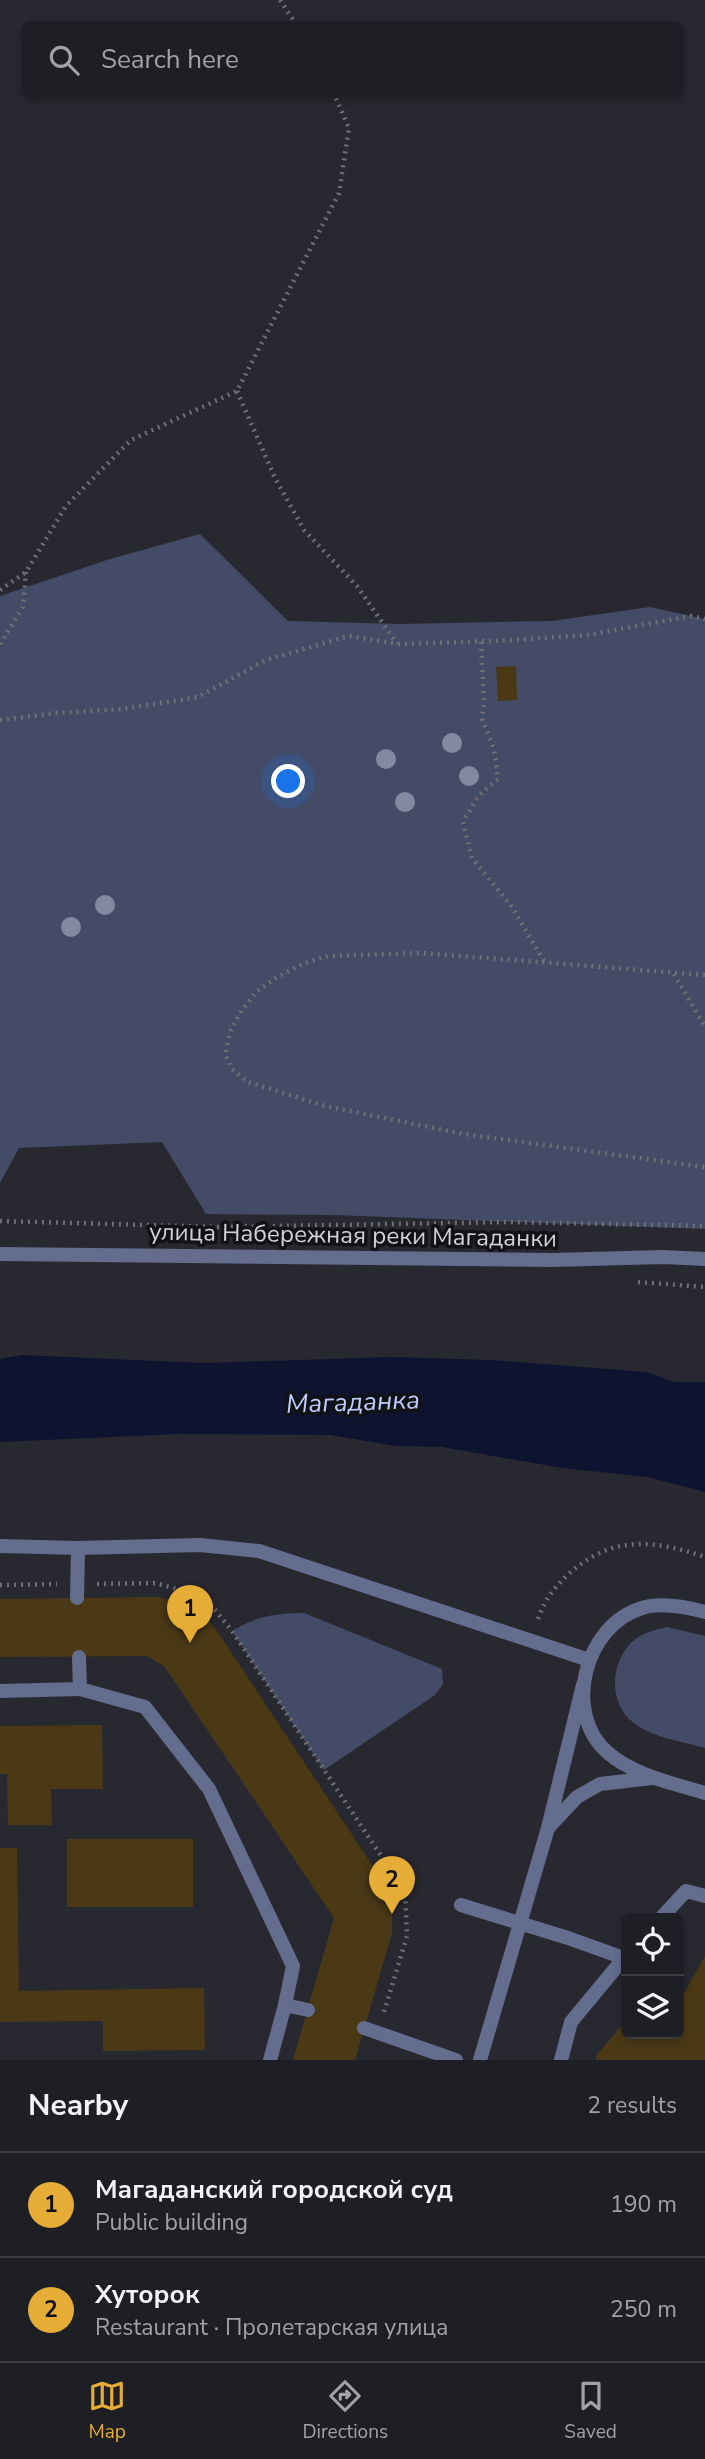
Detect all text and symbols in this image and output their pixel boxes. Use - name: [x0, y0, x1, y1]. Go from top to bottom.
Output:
- search box: [21, 21, 684, 98]
- icon: search: [45, 41, 83, 79]
- text: Search here: [101, 42, 239, 77]
- your location: [271, 764, 305, 798]
- street label: улица Набережная реки Магаданки: [149, 1215, 557, 1255]
- water label: Магаданка: [285, 1382, 421, 1422]
- pin: 1: [167, 1585, 213, 1643]
- pin: 2: [369, 1856, 415, 1914]
- map controls: [621, 1913, 684, 2039]
- button: locate: [621, 1913, 684, 1976]
- button: layers: [621, 1976, 684, 2039]
- text: Nearby: [28, 2085, 128, 2126]
- text: 2 results: [587, 2090, 677, 2121]
- text: Магаданский городской суд: [95, 2172, 453, 2207]
- text: 1: [44, 2189, 58, 2220]
- text: 190 m: [610, 2189, 677, 2220]
- text: Public building: [95, 2207, 248, 2238]
- text: Хуторок: [95, 2277, 199, 2312]
- text: 2: [44, 2294, 58, 2325]
- text: 250 m: [610, 2294, 677, 2325]
- text: Restaurant · Пролетарская улица: [95, 2312, 449, 2343]
- tab: Map: [88, 2377, 126, 2445]
- tab: Directions: [302, 2377, 388, 2445]
- tab: Saved: [564, 2377, 617, 2445]

